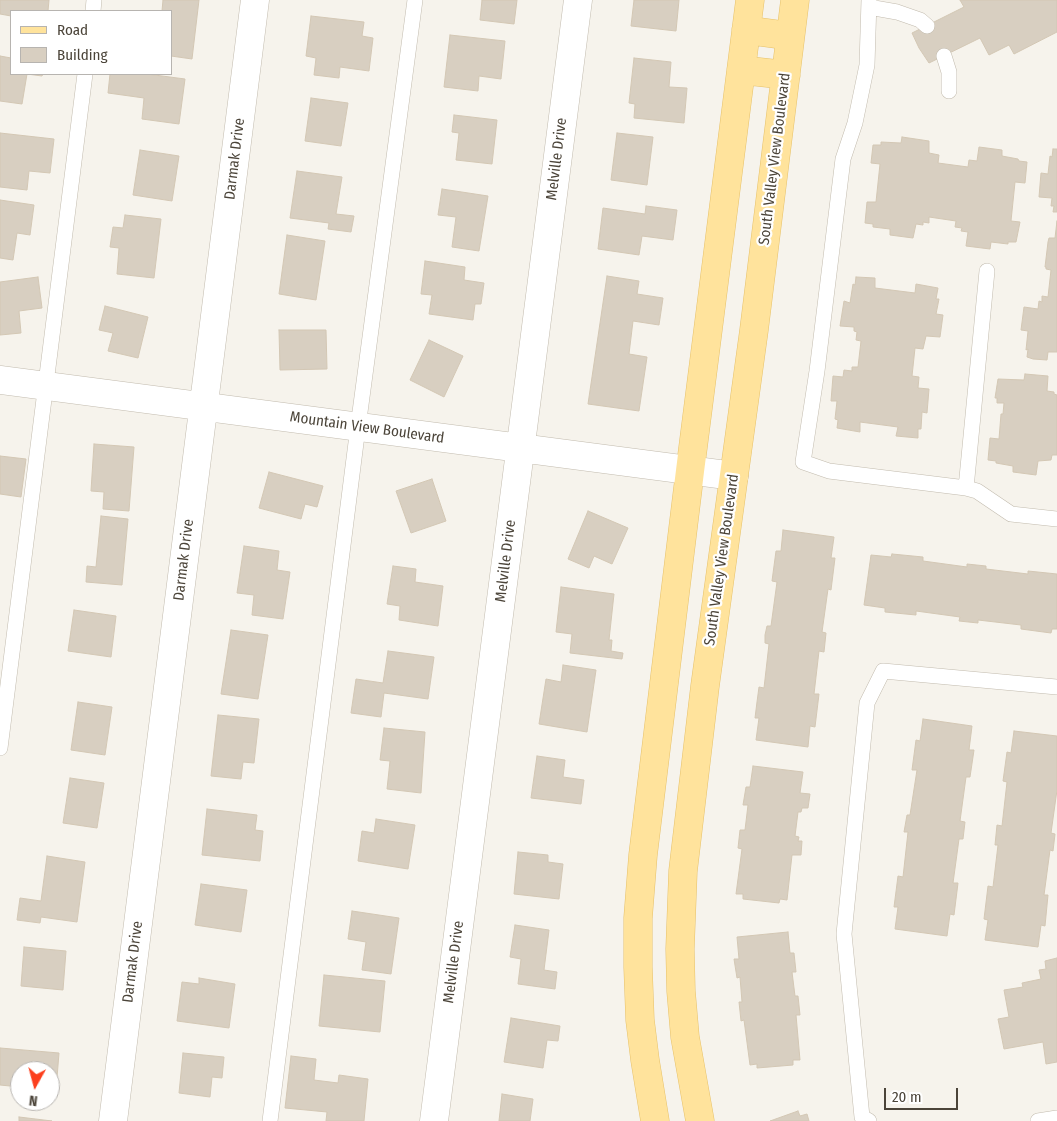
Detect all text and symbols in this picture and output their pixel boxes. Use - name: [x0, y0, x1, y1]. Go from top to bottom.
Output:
- legend: [10, 10, 172, 75]
- text: Road: [57, 21, 88, 39]
- text: Building: [57, 46, 108, 64]
- street label: South Valley View Boulevard: [756, 72, 794, 246]
- street label: Darmak Drive: [221, 117, 249, 201]
- street label: Melville Drive: [543, 117, 571, 201]
- street label: Mountain View Boulevard: [289, 408, 445, 448]
- street label: South Valley View Boulevard: [701, 473, 743, 647]
- street label: Darmak Drive: [170, 518, 198, 602]
- street label: Melville Drive: [492, 519, 520, 603]
- street label: Darmak Drive: [119, 920, 147, 1004]
- street label: Melville Drive: [440, 920, 468, 1004]
- north arrow: [10, 1061, 60, 1111]
- scale bar: [887, 1078, 961, 1110]
- text: 20 m: [892, 1088, 922, 1106]
- text: N: [28, 1091, 38, 1109]

